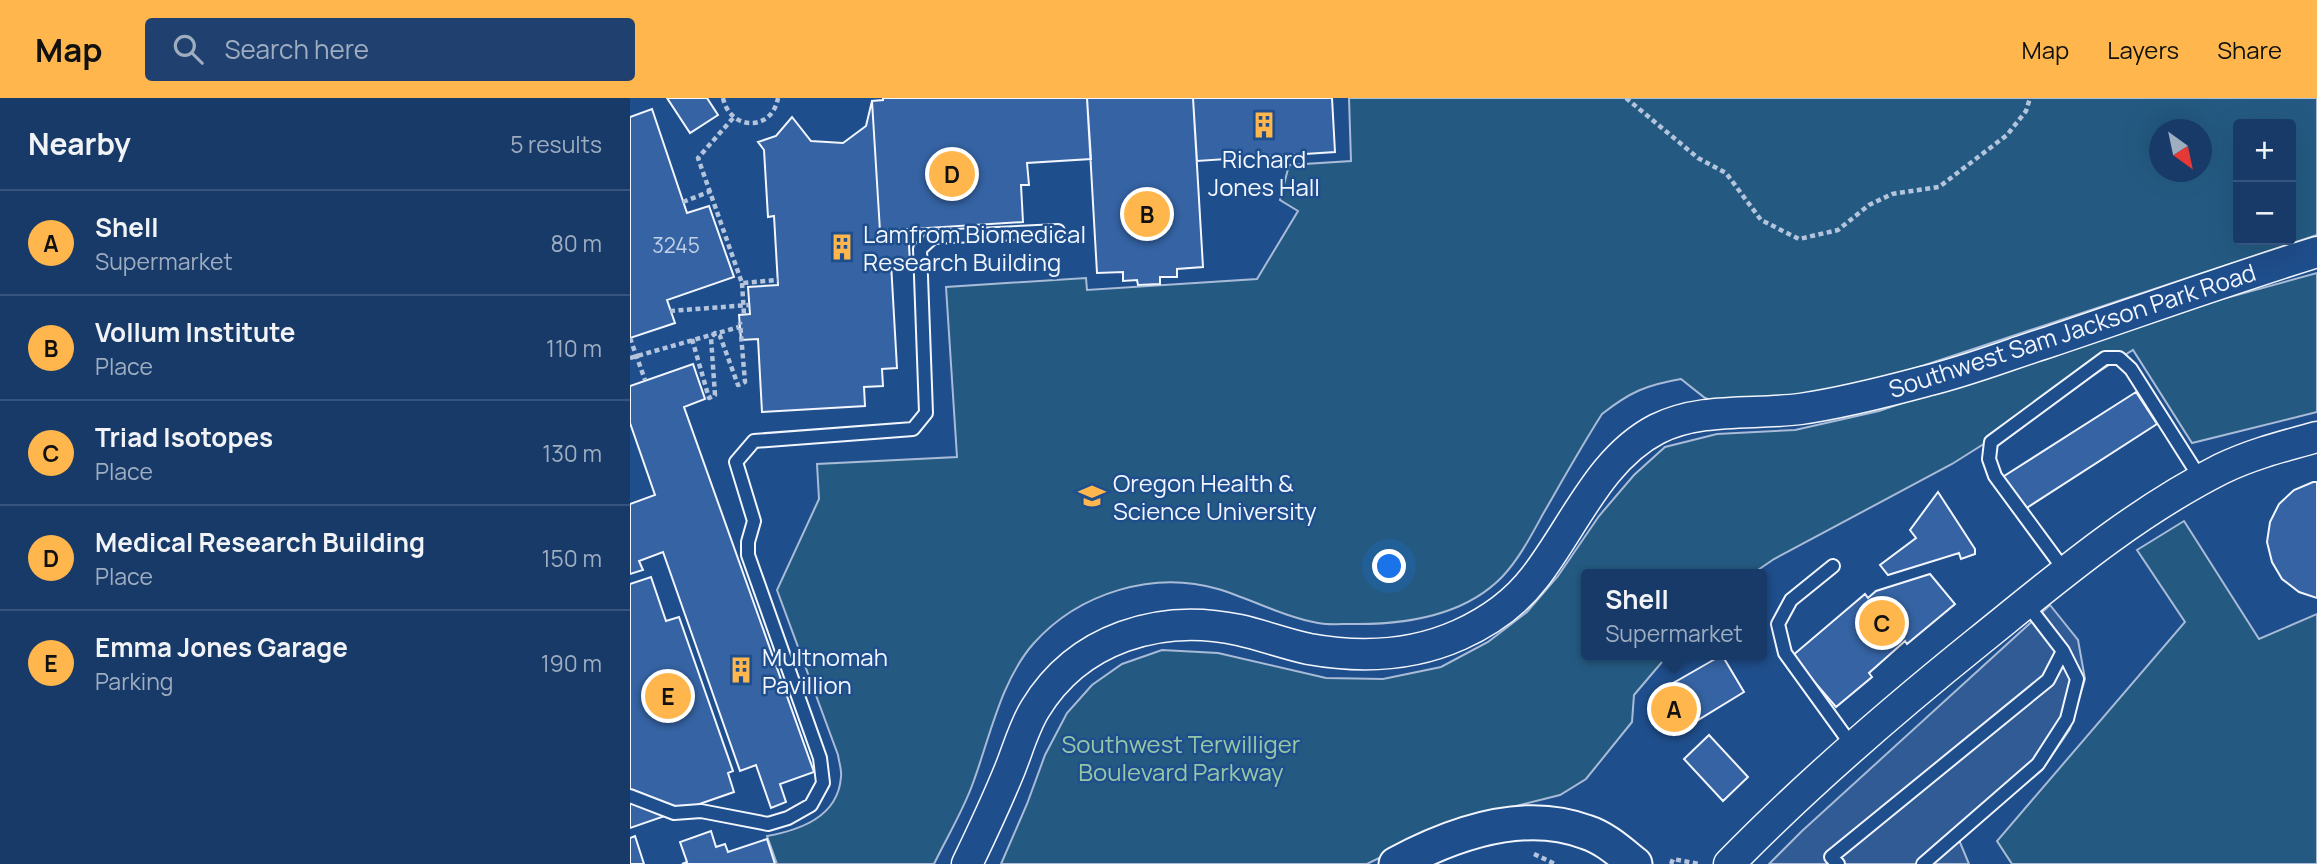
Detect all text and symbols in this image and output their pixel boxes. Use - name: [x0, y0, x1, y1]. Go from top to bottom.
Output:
- search box: [145, 18, 635, 81]
- text: Map: [35, 27, 103, 72]
- icon: search: [169, 30, 207, 68]
- text: Search here: [225, 31, 369, 67]
- text: Map: [2022, 33, 2069, 66]
- text: Layers: [2107, 33, 2179, 66]
- text: Share: [2217, 33, 2282, 66]
- building icon: Richard Jones Hall: [1249, 110, 1279, 140]
- north arrow: [2149, 119, 2212, 182]
- map controls: [2233, 119, 2296, 245]
- button: +: [2233, 119, 2296, 182]
- text: Nearby: [28, 123, 131, 164]
- text: 5 results: [510, 128, 602, 160]
- place label: Richard Jones Hall: [1208, 142, 1320, 203]
- pin: D: [929, 148, 975, 200]
- button: −: [2233, 182, 2296, 245]
- pin: B: [1124, 188, 1170, 240]
- text: Shell: [95, 209, 159, 245]
- place label: Lamfrom Biomedical Research Building: [863, 217, 1086, 278]
- text: A: [43, 227, 59, 259]
- text: 80 m: [551, 227, 602, 259]
- house number: 3245: [652, 231, 700, 259]
- building icon: Lamfrom Biomedical Research Building: [827, 232, 857, 262]
- text: Supermarket: [95, 245, 233, 277]
- street label: Southwest Sam Jackson Park Road: [1884, 255, 2260, 405]
- text: Vollum Institute: [95, 314, 296, 350]
- text: B: [44, 332, 58, 364]
- text: 110 m: [546, 332, 602, 364]
- text: Place: [95, 350, 153, 382]
- text: Triad Isotopes: [95, 419, 273, 455]
- text: C: [43, 437, 60, 469]
- text: 130 m: [542, 437, 602, 469]
- text: Place: [95, 455, 153, 487]
- place label: Oregon Health & Science University: [1113, 466, 1317, 527]
- school or university icon: Oregon Health & Science University: [1077, 481, 1107, 511]
- text: Medical Research Building: [95, 524, 425, 560]
- text: D: [43, 542, 59, 574]
- text: 150 m: [542, 542, 602, 574]
- your location: [1372, 549, 1406, 583]
- text: Place: [95, 560, 153, 592]
- popup: [1581, 569, 1767, 660]
- text: Shell: [1605, 581, 1669, 617]
- pin: C: [1859, 597, 1905, 649]
- text: Supermarket: [1605, 617, 1743, 649]
- text: Emma Jones Garage: [95, 629, 348, 665]
- place label: Multnomah Pavillion: [762, 640, 888, 701]
- text: E: [44, 647, 58, 679]
- text: 190 m: [541, 647, 602, 679]
- building icon: Multnomah Pavillion: [726, 655, 756, 685]
- text: Parking: [95, 665, 173, 697]
- pin: E: [645, 670, 691, 722]
- pin: A: [1651, 683, 1697, 735]
- park label: Southwest Terwilliger Boulevard Parkway: [1062, 727, 1301, 788]

